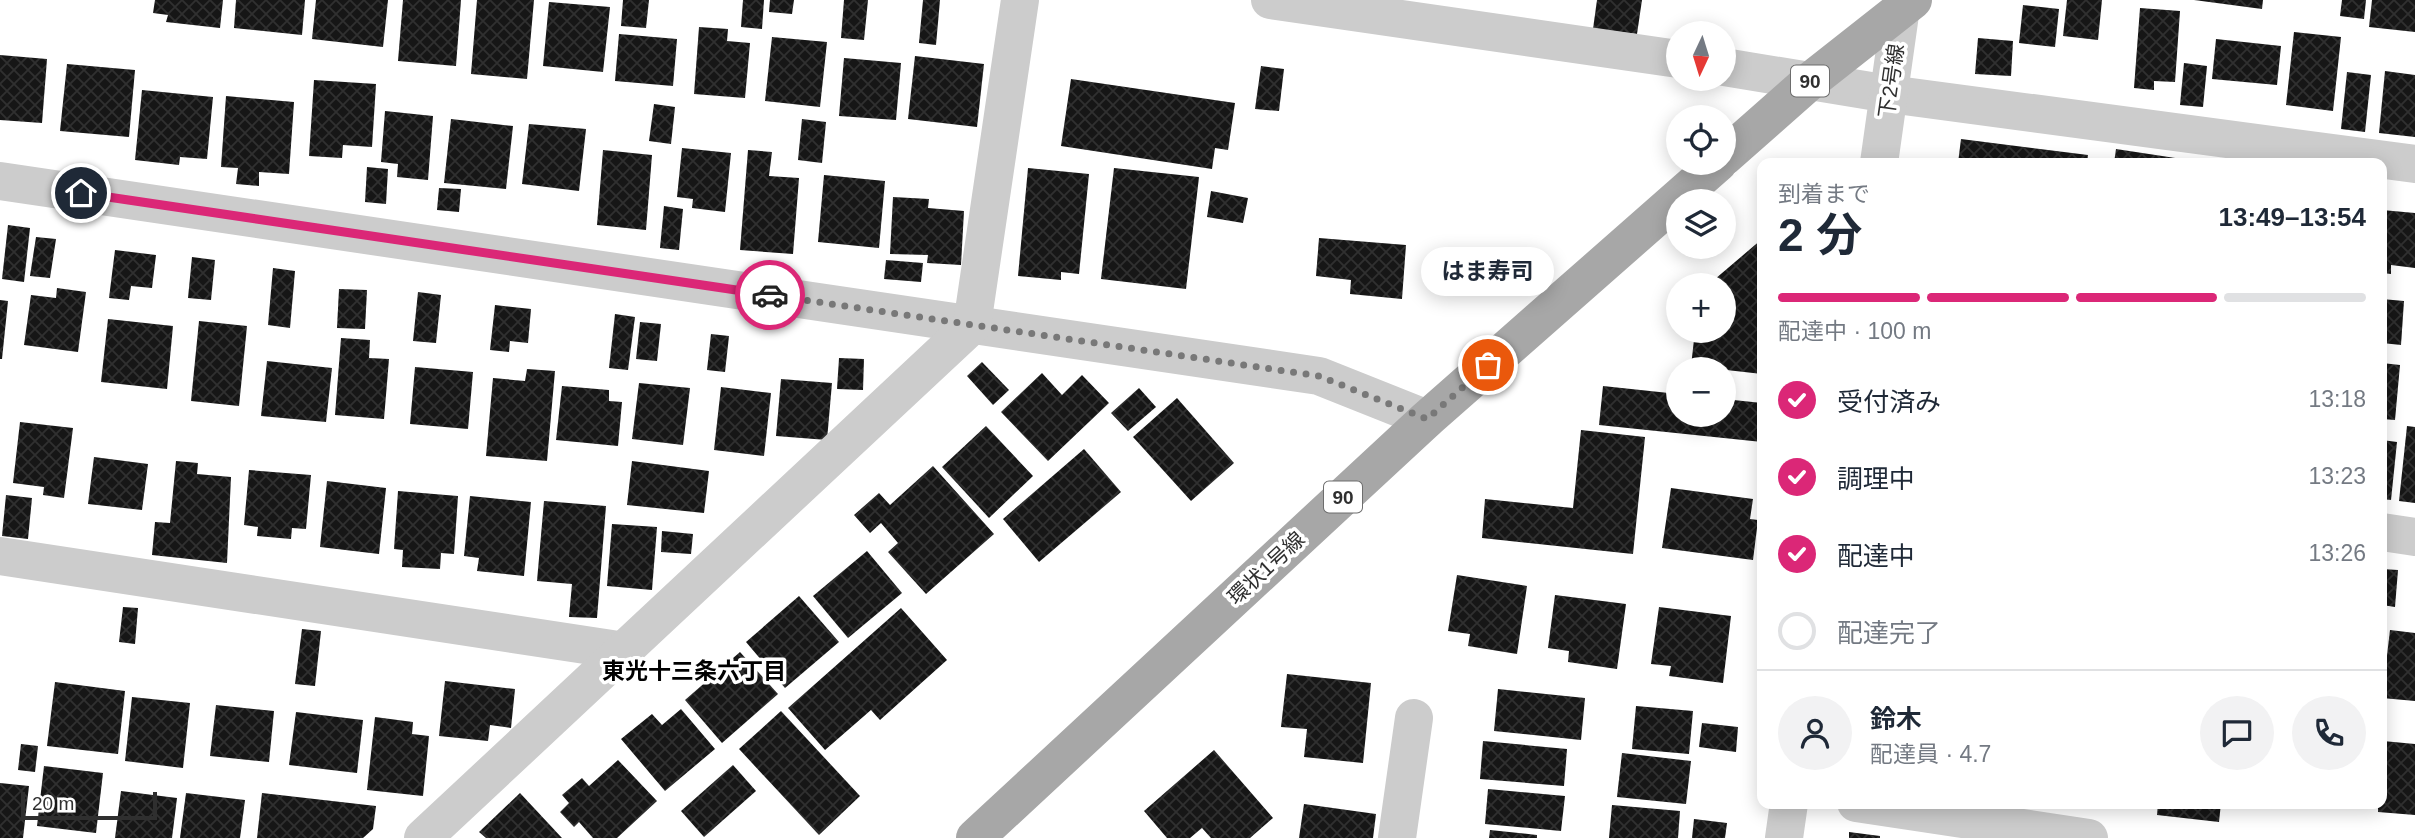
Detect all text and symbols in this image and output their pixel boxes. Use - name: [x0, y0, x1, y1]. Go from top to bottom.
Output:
- north arrow: [1666, 21, 1736, 91]
- map controls: [1666, 21, 1736, 427]
- street label: 下2号線: [1874, 42, 1908, 120]
- road number: 90: [1791, 66, 1829, 96]
- button: locate: [1666, 105, 1736, 175]
- pin: [51, 163, 111, 223]
- icon: home: [62, 174, 100, 212]
- text: 到着まで: [1778, 181, 1870, 207]
- button: layers: [1666, 189, 1736, 259]
- text: 13:49–13:54: [2219, 202, 2366, 232]
- text: 2 分: [1778, 209, 1862, 261]
- callout: はま寿司: [1422, 246, 1554, 295]
- text: はま寿司: [1442, 258, 1534, 284]
- courier: [735, 260, 805, 330]
- button: +: [1666, 273, 1736, 343]
- icon: car: [751, 276, 789, 314]
- text: 配達中 · 100 m: [1778, 318, 1931, 344]
- pin: [1458, 335, 1518, 395]
- icon: bag: [1469, 346, 1507, 384]
- button: −: [1666, 357, 1736, 427]
- icon: check: [1778, 381, 1816, 419]
- text: 13:18: [2308, 386, 2366, 412]
- text: 受付済み: [1837, 387, 1941, 417]
- icon: check: [1778, 458, 1816, 496]
- text: 13:23: [2308, 463, 2366, 489]
- text: 調理中: [1837, 464, 1915, 494]
- road number: 90: [1324, 482, 1362, 512]
- street label: 環状1号線: [1223, 527, 1309, 609]
- icon: check: [1778, 535, 1816, 573]
- text: 13:26: [2308, 540, 2366, 566]
- text: 配達中: [1837, 541, 1915, 571]
- text: 配達完了: [1837, 618, 1941, 648]
- district label: 東光十三条六丁目: [602, 658, 786, 684]
- button: person: [1778, 696, 1852, 770]
- button: chat: [2200, 696, 2274, 770]
- button: phone: [2292, 696, 2366, 770]
- text: 鈴木: [1870, 704, 1922, 734]
- text: 配達員 · 4.7: [1870, 741, 1991, 767]
- scale bar: [21, 789, 158, 821]
- text: 20 m: [32, 793, 74, 814]

